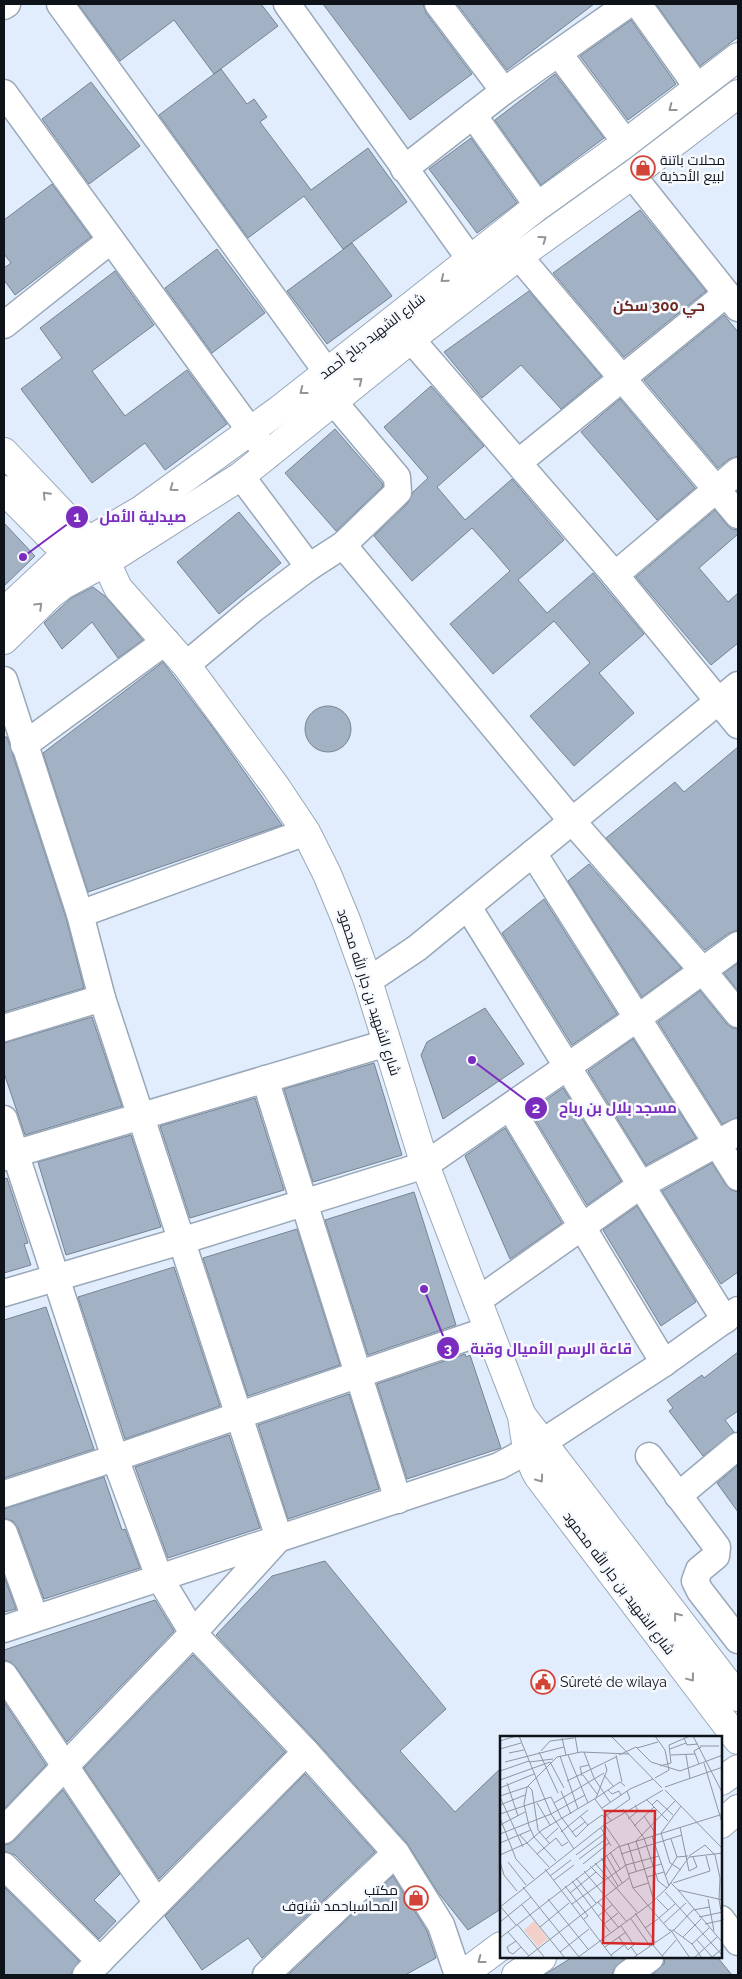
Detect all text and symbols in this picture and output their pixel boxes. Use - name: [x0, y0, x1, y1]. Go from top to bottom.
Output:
- one-way arrow: [668, 102, 678, 111]
- place label: محلات باتنة لبيع الأحذية: [660, 152, 725, 185]
- shop icon: محلات باتنة لبيع الأحذية: [630, 155, 656, 181]
- one-way arrow: [537, 236, 547, 245]
- one-way arrow: [441, 274, 450, 282]
- street label: شارع الشهيد دباخ أحمد: [315, 289, 429, 383]
- district label: حي 300 سكن: [613, 297, 705, 318]
- one-way arrow: [353, 378, 362, 387]
- one-way arrow: [299, 385, 309, 394]
- one-way arrow: [169, 482, 179, 491]
- one-way arrow: [43, 492, 52, 501]
- callout: صيدلية الأمل: [64, 502, 196, 532]
- text: 1: [73, 508, 81, 526]
- text: صيدلية الأمل: [99, 508, 187, 526]
- one-way arrow: [33, 603, 42, 612]
- street label: شارع الشهيد بن جار الله محمود: [333, 906, 405, 1078]
- callout: مسجد بلال بن رباح: [524, 1093, 687, 1123]
- text: 2: [532, 1099, 540, 1117]
- text: مسجد بلال بن رباح: [559, 1099, 677, 1118]
- callout: قاعة الرسم الأميال وقبة: [435, 1333, 642, 1363]
- text: 3: [444, 1340, 452, 1358]
- text: قاعة الرسم الأميال وقبة: [470, 1340, 632, 1359]
- one-way arrow: [534, 1473, 543, 1482]
- street label: شارع الشهيد بن جار الله محمود: [559, 1508, 679, 1658]
- one-way arrow: [673, 1613, 682, 1622]
- public building icon: Sûreté de wilaya: [530, 1669, 556, 1695]
- one-way arrow: [685, 1672, 694, 1682]
- place label: Sûreté de wilaya: [560, 1674, 667, 1690]
- inset map: [500, 1736, 722, 1959]
- place label: مكتب المحاسباحمد شنوف: [282, 1882, 398, 1914]
- shop icon: مكتب المحاسباحمد شنوف: [403, 1885, 429, 1911]
- one-way arrow: [478, 1955, 487, 1963]

